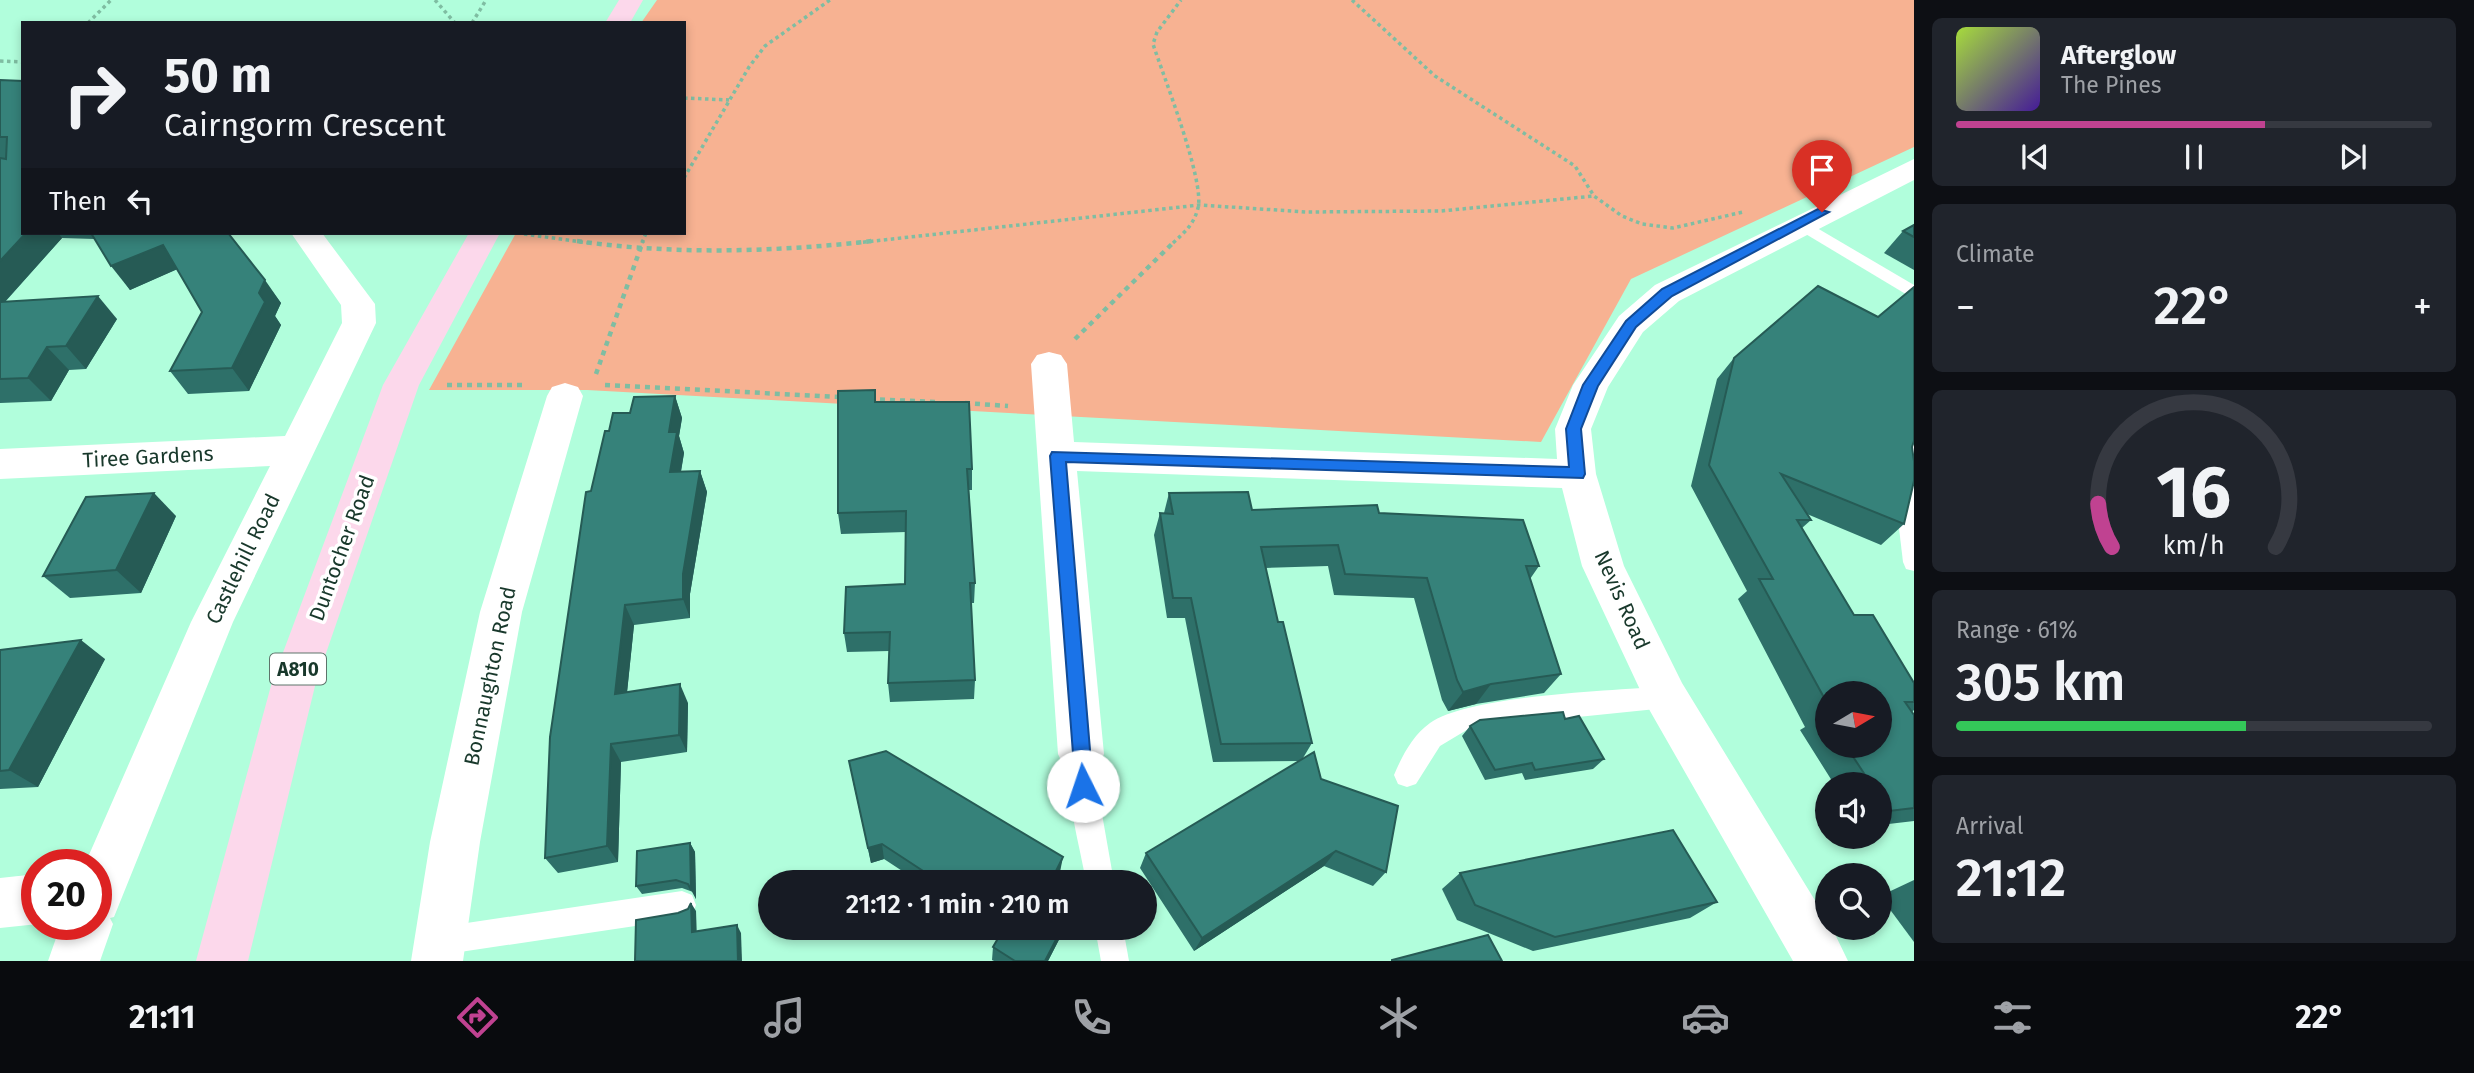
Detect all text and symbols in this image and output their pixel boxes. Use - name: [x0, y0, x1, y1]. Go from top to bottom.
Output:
- text: Afterglow: [2061, 40, 2176, 71]
- text: 50 m: [164, 46, 272, 105]
- icon: right: [49, 49, 140, 140]
- text: The Pines: [2061, 71, 2162, 99]
- text: Cairngorm Crescent: [164, 106, 446, 144]
- icon: previous: [2016, 138, 2054, 176]
- icon: pause: [2175, 138, 2213, 176]
- icon: next: [2334, 138, 2372, 176]
- pin: [1792, 140, 1852, 212]
- icon: arrive: [1803, 151, 1841, 189]
- icon: left: [121, 182, 159, 220]
- text: Then: [49, 186, 107, 217]
- text: Climate: [1956, 240, 2035, 268]
- text: 22°: [2154, 275, 2234, 338]
- text: −: [1956, 284, 1975, 330]
- text: +: [2413, 284, 2432, 330]
- street label: Tiree Gardens: [82, 441, 214, 473]
- text: 16: [2157, 449, 2231, 536]
- street label: Duntocher Road: [304, 471, 380, 625]
- street label: Castlehill Road: [200, 490, 286, 628]
- text: km/h: [2163, 530, 2225, 560]
- street label: Nevis Road: [1589, 546, 1655, 654]
- street label: Bonnaughton Road: [458, 584, 522, 768]
- text: Range · 61%: [1956, 616, 2078, 644]
- text: 305 km: [1956, 651, 2125, 714]
- road number: A810: [270, 654, 326, 684]
- north arrow: [1815, 681, 1892, 758]
- map controls: [1815, 681, 1892, 940]
- position arrow: [1046, 749, 1120, 823]
- button: sound: [1815, 772, 1892, 849]
- text: Arrival: [1956, 812, 2023, 840]
- text: 21:12: [1956, 847, 2066, 910]
- speed limit sign: 20: [21, 849, 112, 940]
- button: search: [1815, 863, 1892, 940]
- text: 21:12 · 1 min · 210 m: [846, 889, 1069, 920]
- icon: directions: [453, 993, 502, 1042]
- icon: music: [760, 993, 809, 1042]
- icon: phone: [1067, 993, 1116, 1042]
- icon: climate: [1374, 993, 1423, 1042]
- icon: car: [1681, 993, 1730, 1042]
- icon: filters: [1988, 993, 2037, 1042]
- text: 21:11: [129, 998, 195, 1036]
- text: 22°: [2295, 998, 2345, 1036]

